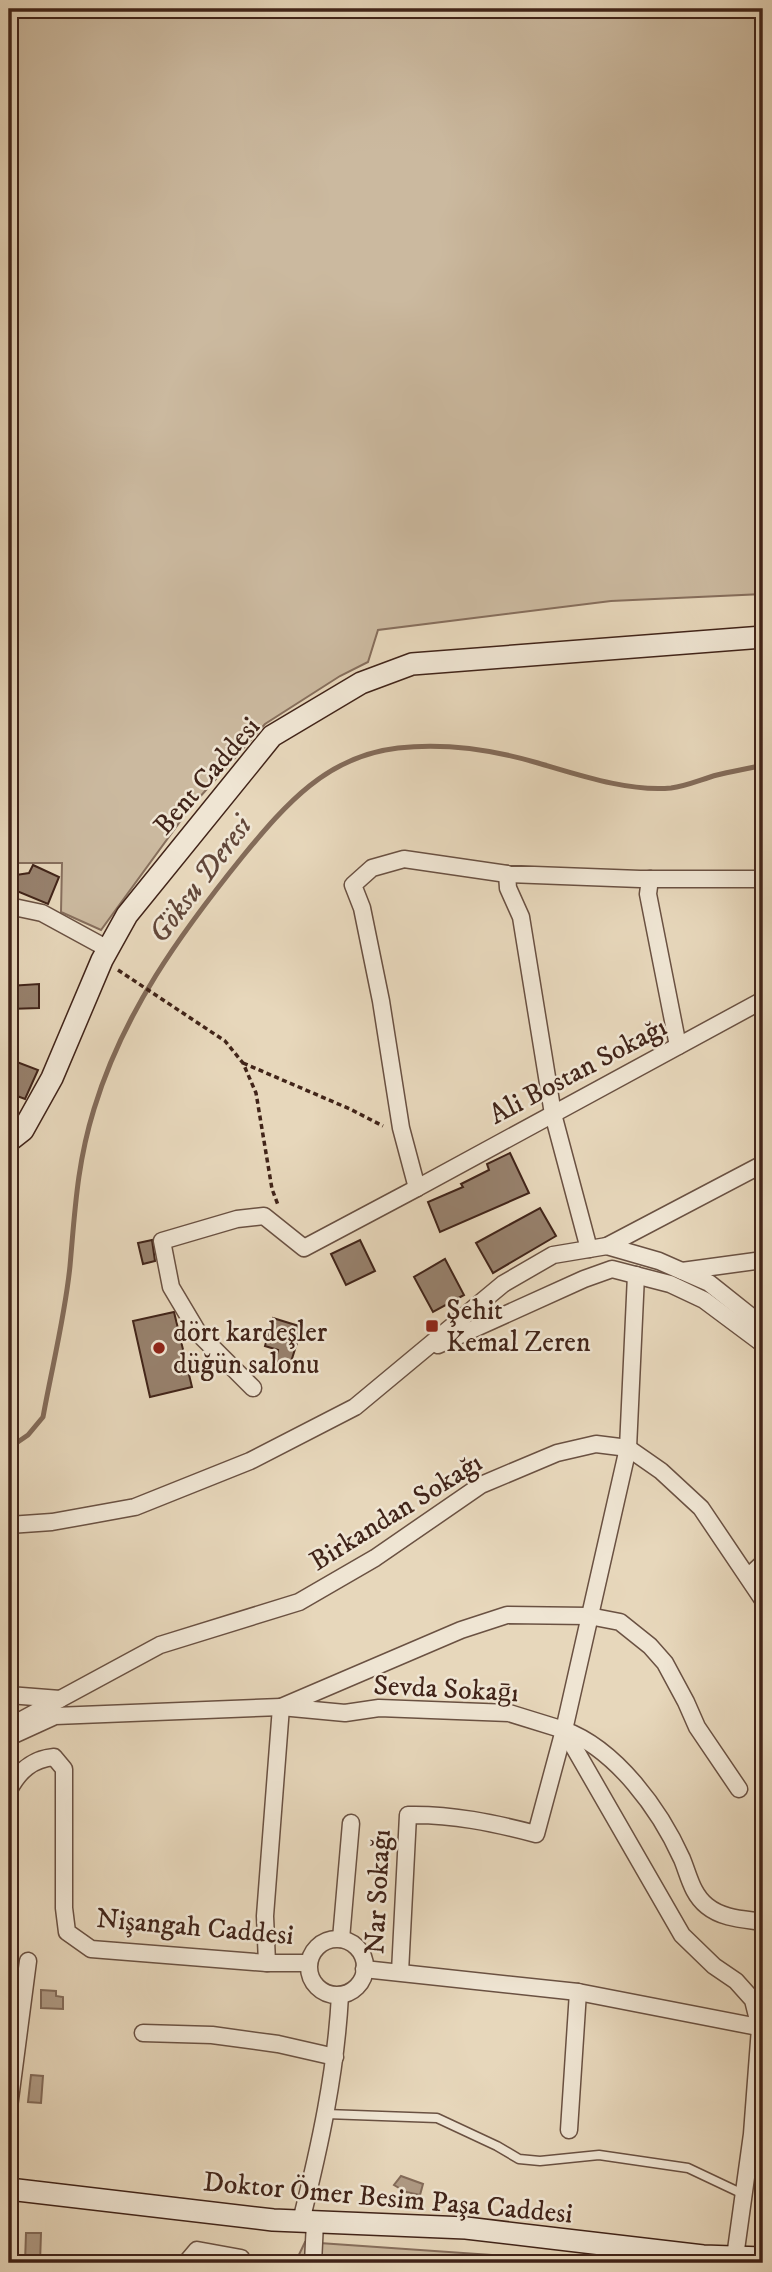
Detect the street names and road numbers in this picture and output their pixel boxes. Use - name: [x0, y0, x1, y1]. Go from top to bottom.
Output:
- street label: Bent Caddesi: [146, 710, 268, 842]
- street label: Ali Bostan Sokağı: [483, 1009, 673, 1133]
- street label: Birkandan Sokağı: [303, 1445, 489, 1579]
- street label: Sevda Sokaḡı: [372, 1668, 520, 1710]
- street label: Nar Sokağı: [357, 1828, 399, 1956]
- street label: Nişangah Caddesi: [95, 1901, 295, 1953]
- street label: Doktor Ömer Besim Paşa Caddesi: [202, 2164, 574, 2232]

